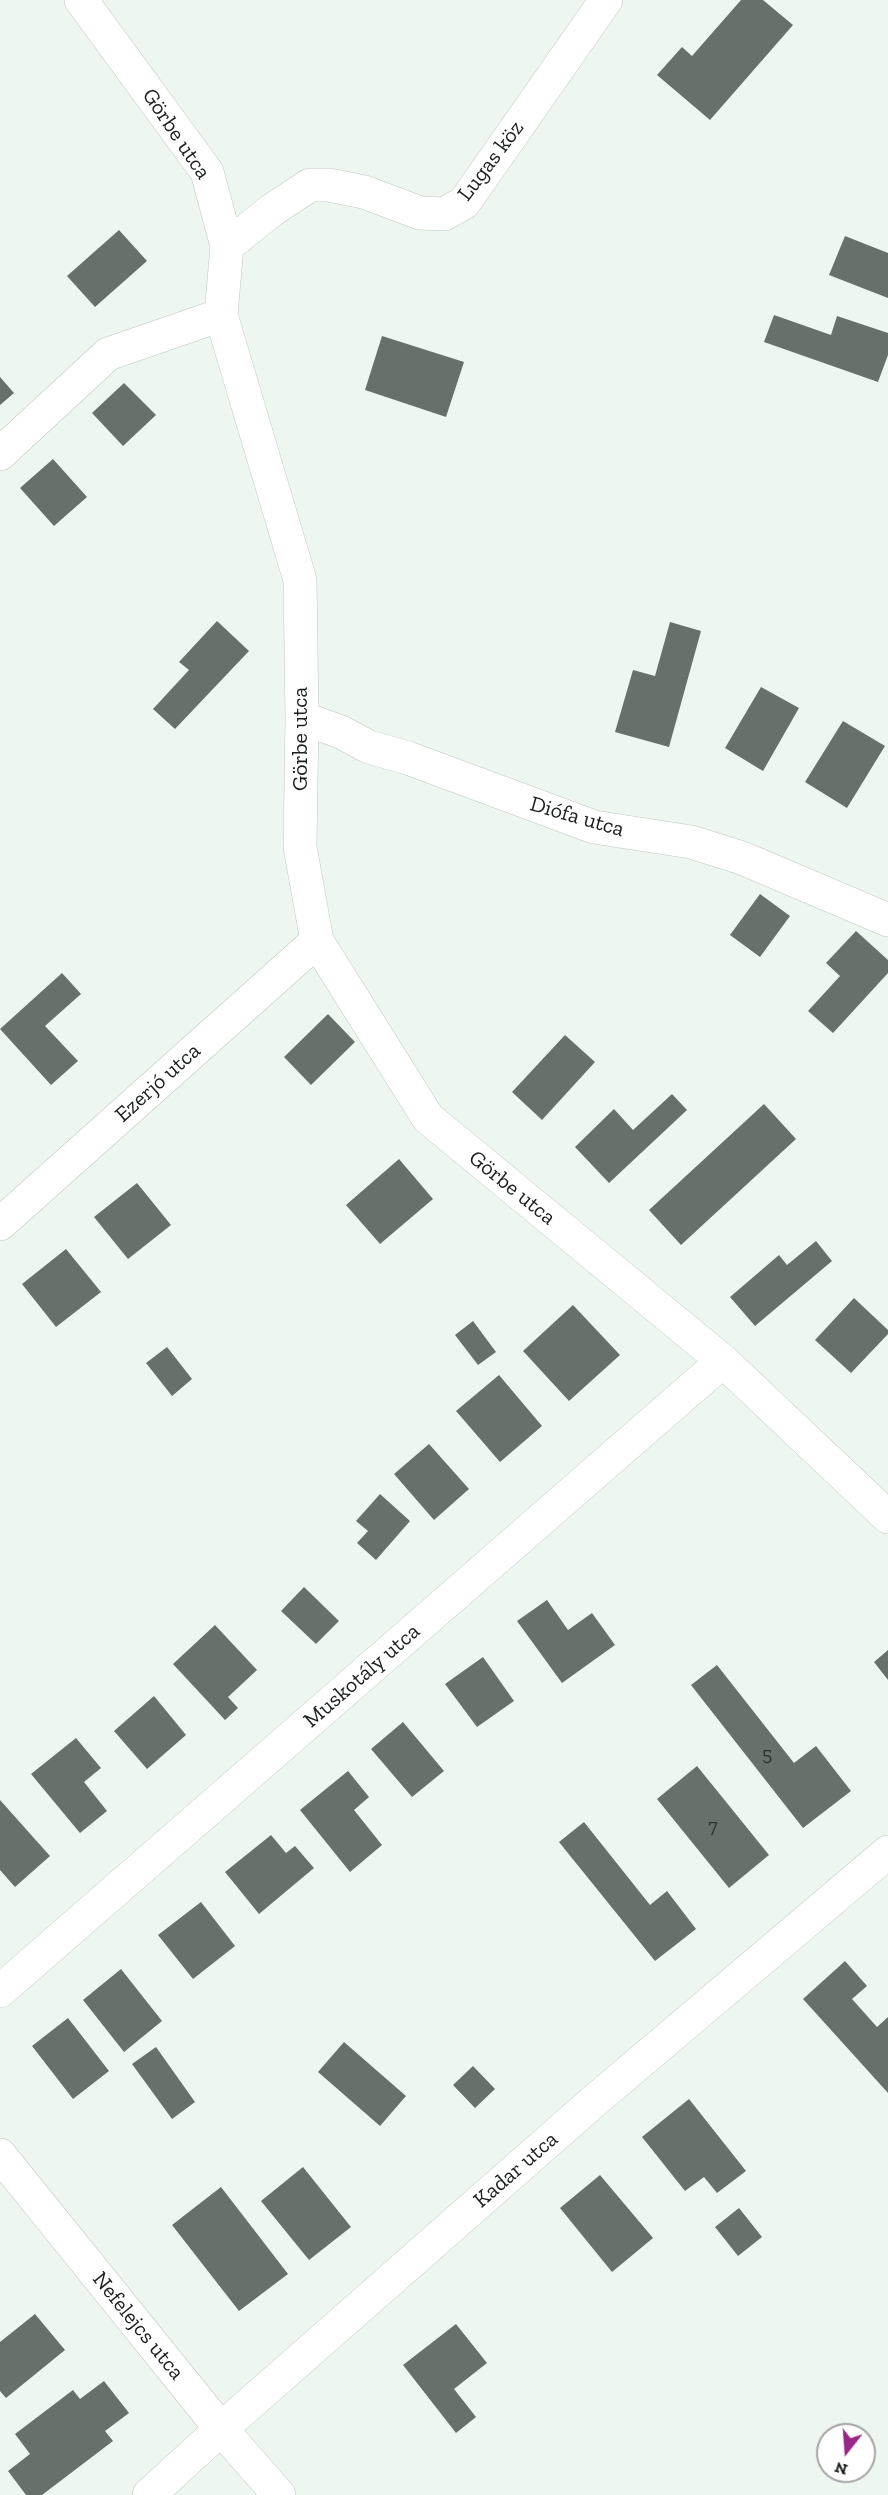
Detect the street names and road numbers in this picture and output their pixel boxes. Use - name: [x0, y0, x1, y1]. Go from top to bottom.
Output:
- street label: Görbe utca: [136, 83, 216, 185]
- street label: Lugas köz: [452, 116, 530, 206]
- street label: Görbe utca: [288, 687, 314, 791]
- street label: Diófa utca: [527, 791, 627, 843]
- street label: Ezerjó utca: [110, 1038, 206, 1128]
- street label: Görbe utca: [463, 1145, 561, 1231]
- street label: Muskotály utca: [299, 1618, 425, 1734]
- street label: Kadar utca: [468, 2126, 564, 2214]
- street label: Nefelejcs utca: [86, 2267, 190, 2385]

